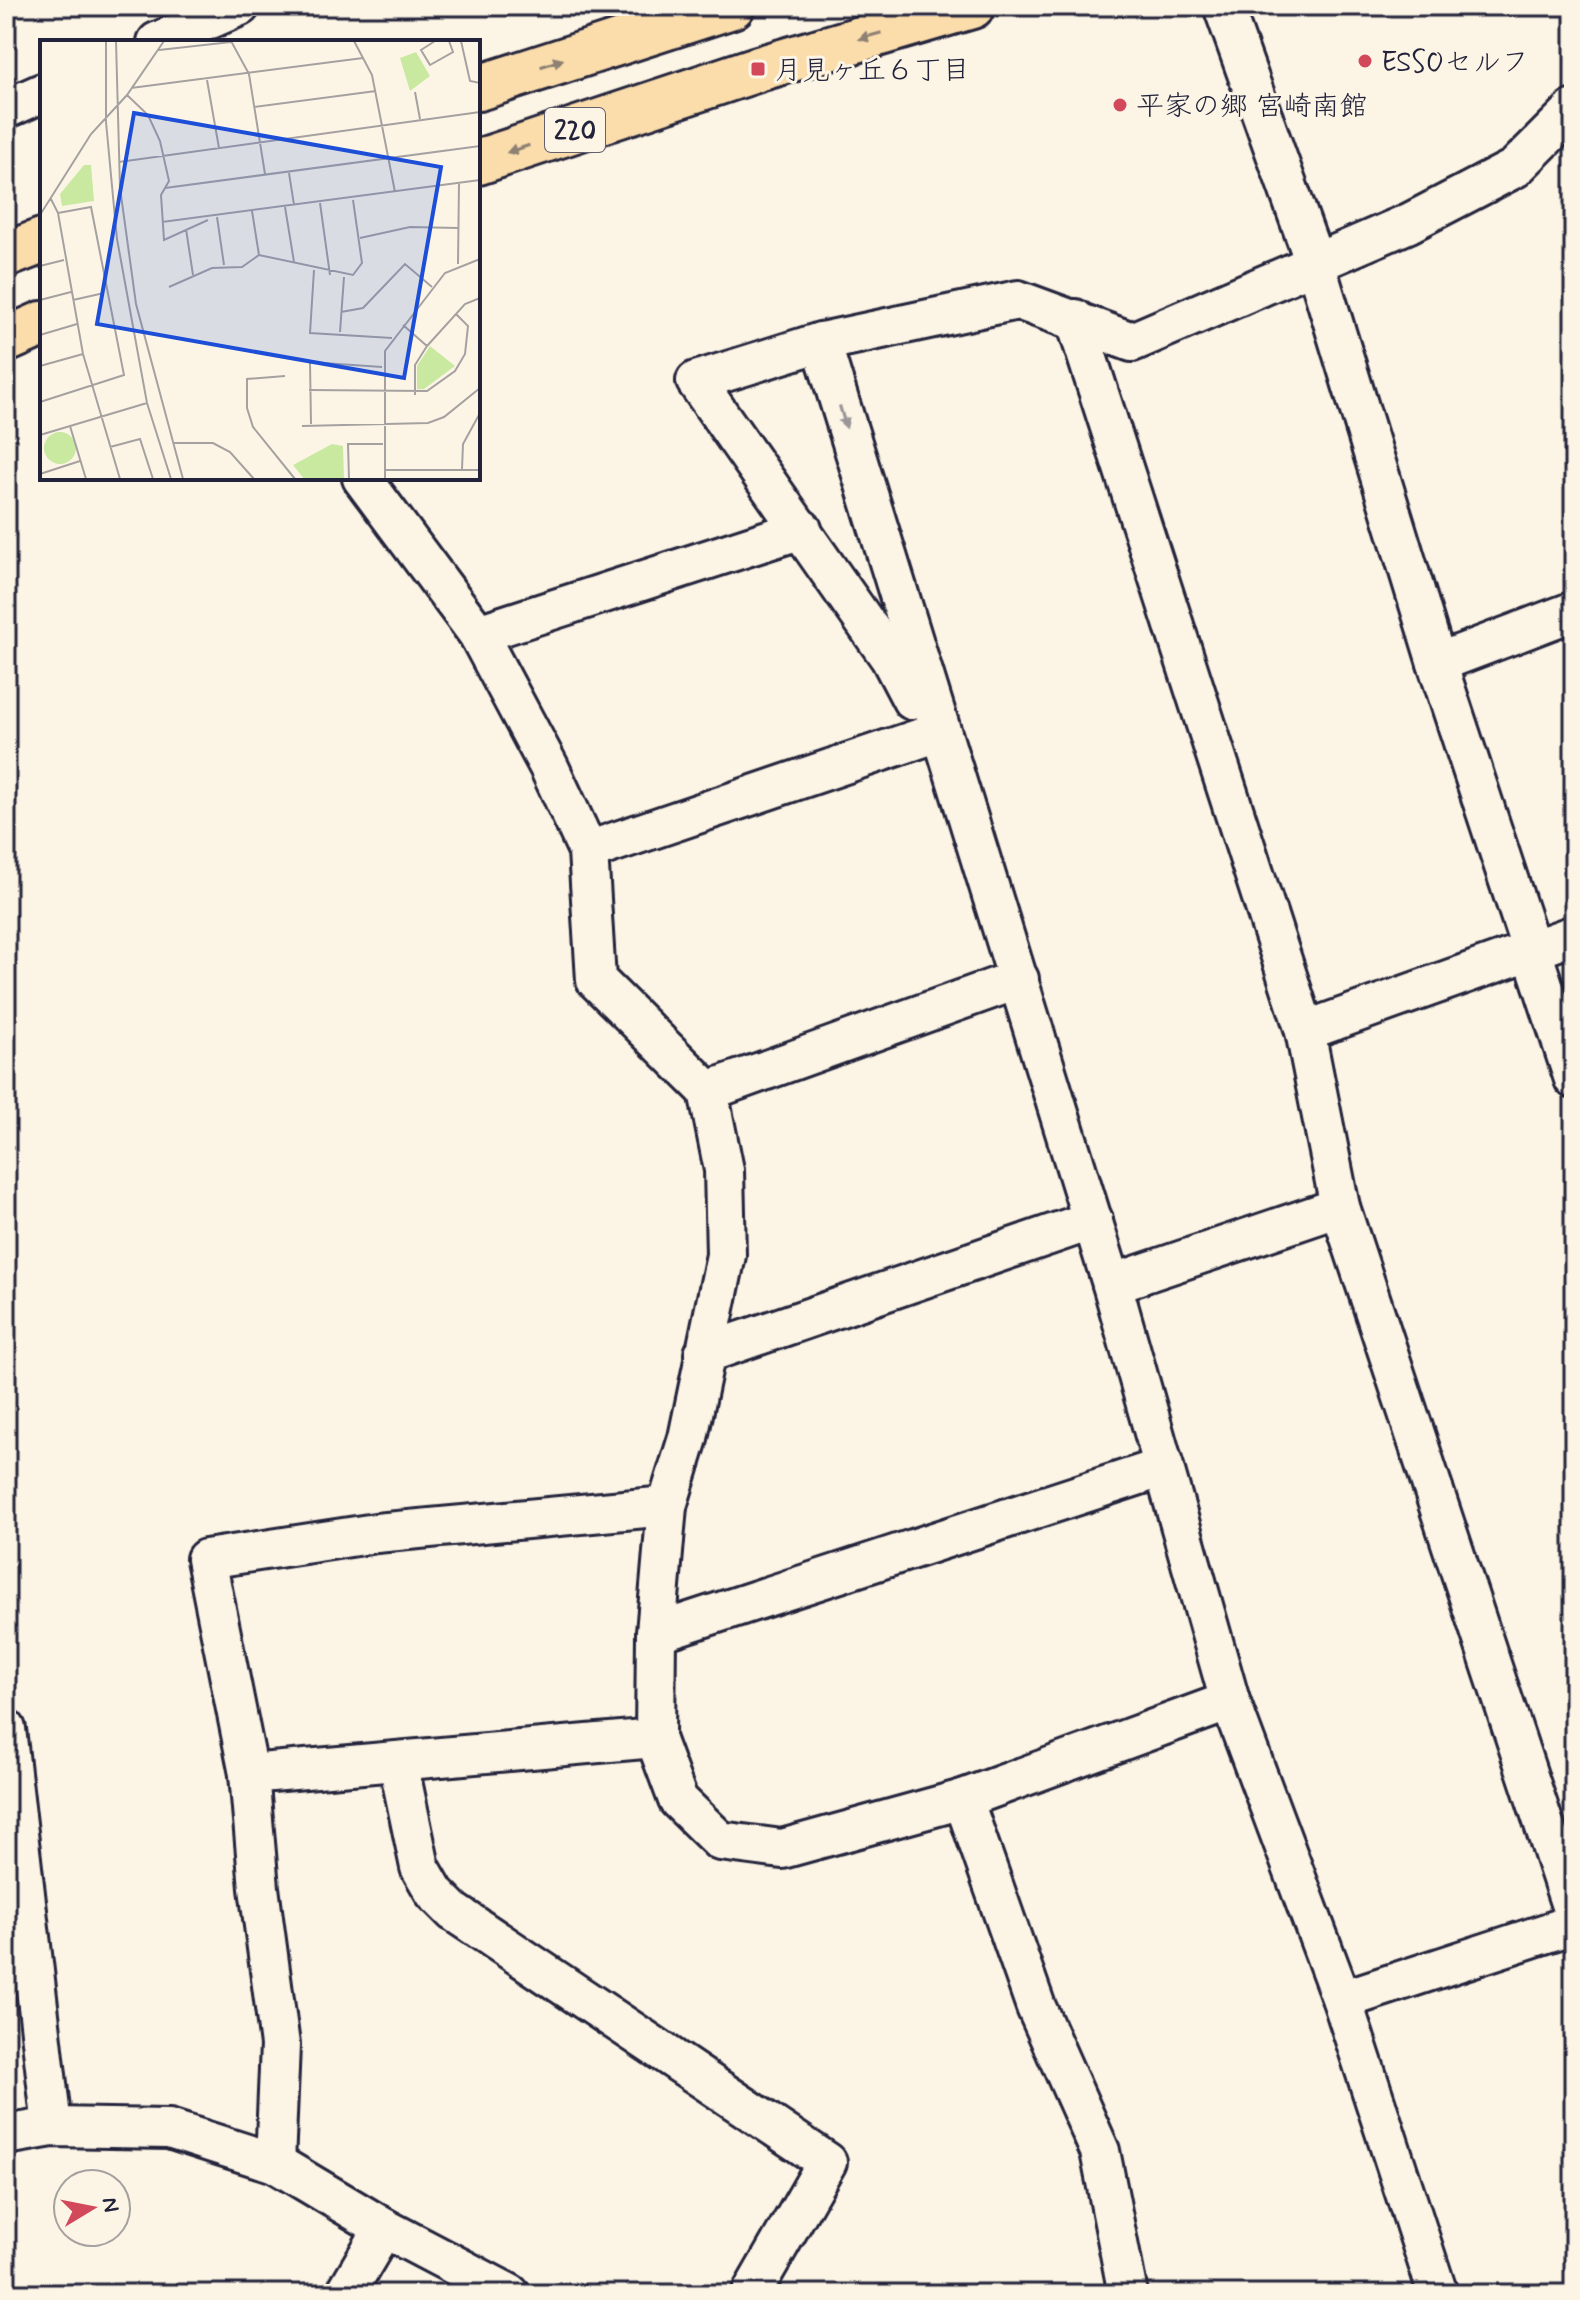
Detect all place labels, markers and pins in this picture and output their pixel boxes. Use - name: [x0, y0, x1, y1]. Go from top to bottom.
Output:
- place label: ESSOセルフ: [1381, 45, 1529, 82]
- marker: ESSOセルフ: [1356, 52, 1374, 70]
- place label: 月見ヶ丘６丁目: [774, 53, 970, 90]
- marker: 月見ヶ丘６丁目: [749, 60, 767, 78]
- place label: 平家の郷 宮崎南館: [1136, 89, 1368, 126]
- marker: 平家の郷 宮崎南館: [1111, 96, 1129, 114]

